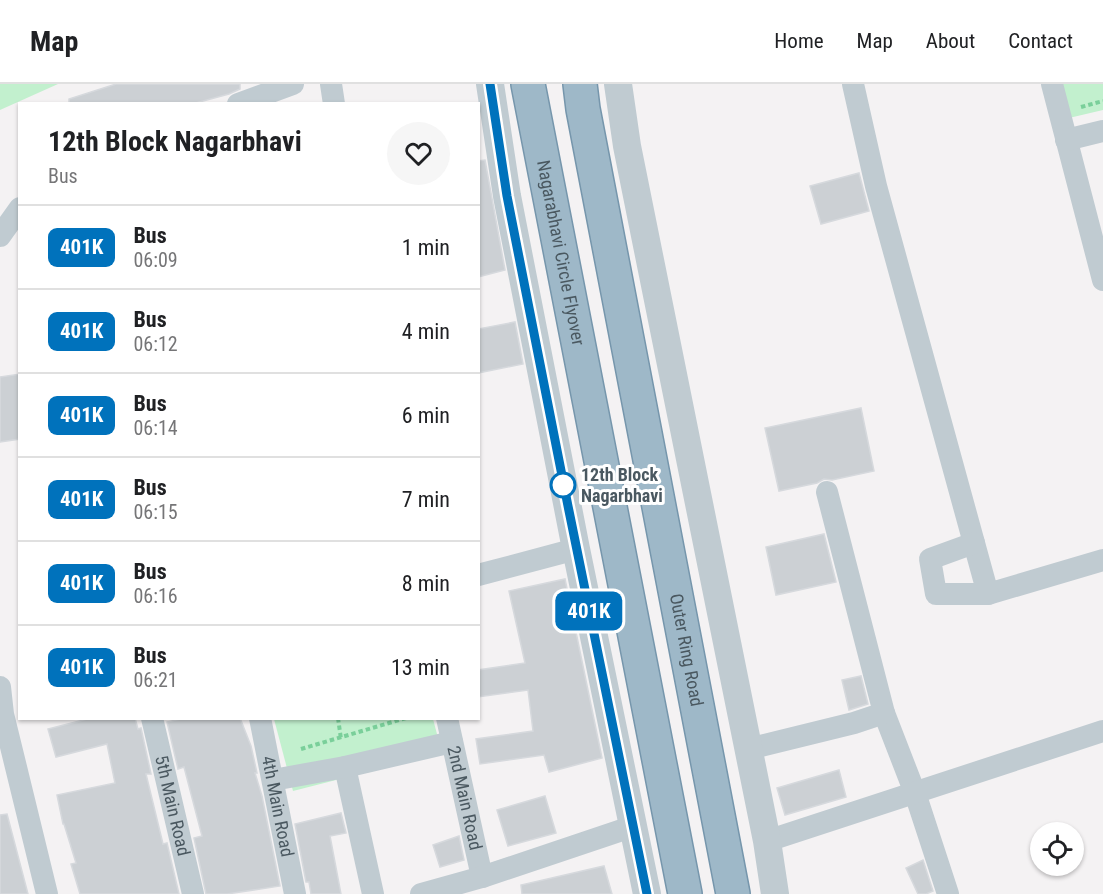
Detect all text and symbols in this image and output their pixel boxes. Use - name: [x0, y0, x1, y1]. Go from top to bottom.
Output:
- text: Map: [30, 25, 78, 58]
- text: Home: [774, 29, 824, 53]
- text: Map: [857, 29, 893, 53]
- text: About: [926, 29, 975, 53]
- text: Contact: [1008, 29, 1073, 53]
- button: heart: [387, 122, 450, 185]
- text: 12th Block Nagarbhavi: [48, 125, 302, 158]
- street label: Nagarabhavi Circle Flyover: [533, 158, 590, 348]
- text: Bus: [48, 164, 78, 188]
- text: Bus: [133, 223, 167, 248]
- text: 401K: [60, 235, 103, 259]
- text: 1 min: [402, 235, 450, 260]
- text: 06:09: [133, 248, 178, 272]
- text: Bus: [133, 307, 167, 332]
- text: 401K: [60, 319, 103, 343]
- text: 4 min: [402, 319, 450, 344]
- text: 06:12: [133, 332, 178, 356]
- text: Bus: [133, 391, 167, 416]
- text: 401K: [60, 403, 103, 427]
- text: 6 min: [402, 403, 450, 428]
- text: 06:14: [133, 416, 178, 440]
- place label: 12th Block Nagarbhavi: [581, 464, 663, 506]
- marker: 12th Block Nagarbhavi: [550, 472, 576, 498]
- text: Bus: [133, 475, 167, 500]
- text: 401K: [60, 487, 103, 511]
- text: 7 min: [402, 487, 450, 512]
- text: 06:15: [133, 500, 178, 524]
- text: Bus: [133, 559, 167, 584]
- text: 401K: [60, 571, 103, 595]
- text: 8 min: [402, 571, 450, 596]
- text: 06:16: [133, 584, 178, 608]
- line badge: 401K: [547, 592, 631, 630]
- street label: Outer Ring Road: [666, 592, 708, 708]
- text: 401K: [567, 599, 611, 623]
- text: Bus: [133, 643, 167, 668]
- text: 401K: [60, 655, 103, 679]
- text: 13 min: [391, 655, 450, 680]
- text: 06:21: [133, 668, 178, 692]
- street label: 2nd Main Road: [443, 744, 487, 852]
- street label: 5th Main Road: [151, 753, 195, 858]
- street label: 4th Main Road: [258, 754, 298, 858]
- map controls: [1030, 822, 1084, 876]
- button: locate: [1030, 822, 1084, 876]

